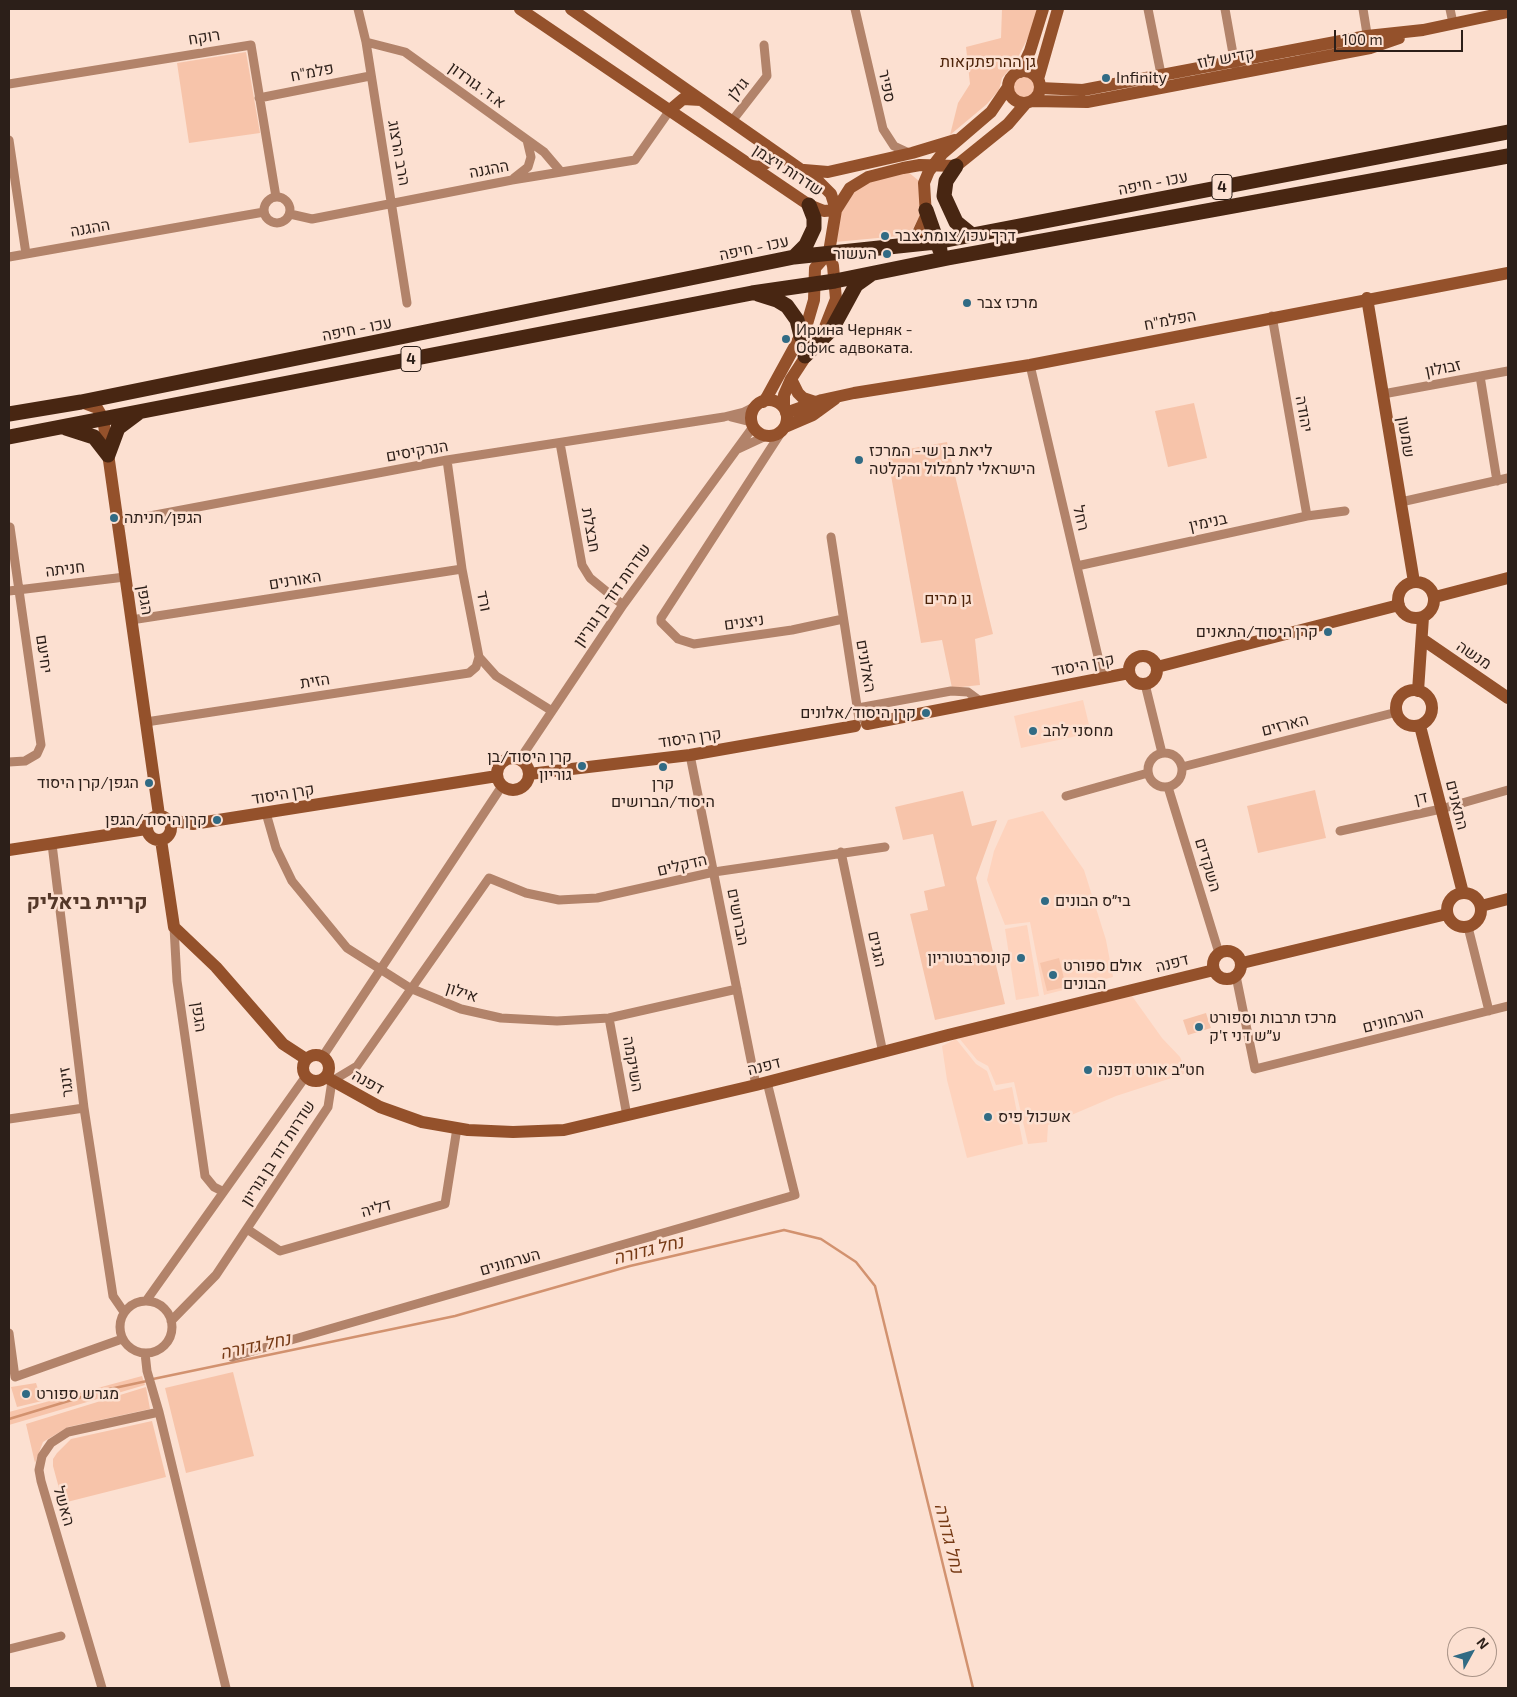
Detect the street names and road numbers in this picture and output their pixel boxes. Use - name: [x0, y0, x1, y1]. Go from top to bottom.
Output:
- street label: רוקח: [187, 25, 221, 49]
- street label: קדיש לוז: [1196, 44, 1256, 72]
- street label: פלמ"ח: [289, 58, 335, 86]
- street label: א.ד. גורדון: [445, 58, 509, 112]
- street label: ספיר: [874, 68, 900, 104]
- street label: גולן: [723, 74, 753, 104]
- street label: הרב הרצוג: [384, 119, 414, 187]
- street label: שדרות ויצמן: [749, 140, 827, 200]
- street label: ההגנה: [467, 156, 511, 182]
- street label: עכו - חיפה: [1116, 167, 1190, 199]
- road number: 4: [1212, 174, 1232, 200]
- street label: ההגנה: [69, 215, 111, 241]
- street label: עכו - חיפה: [717, 231, 791, 265]
- street label: הפלמ"ח: [1142, 306, 1198, 334]
- street label: עכו - חיפה: [320, 313, 394, 345]
- road number: 4: [401, 346, 421, 372]
- street label: זבולון: [1423, 355, 1463, 381]
- street label: יהודה: [1291, 394, 1317, 434]
- street label: שמעון: [1393, 415, 1419, 459]
- street label: הנרקיסים: [384, 436, 450, 466]
- street label: רחל: [1069, 503, 1093, 533]
- street label: חבצלת: [578, 506, 604, 554]
- street label: בנימין: [1187, 509, 1229, 535]
- street label: שדרות דוד בן גוריון: [569, 540, 655, 650]
- street label: חניתה: [44, 557, 86, 581]
- street label: האורנים: [267, 566, 323, 594]
- street label: הגפן: [133, 584, 157, 616]
- street label: ורד: [473, 589, 495, 613]
- street label: ניצנים: [723, 610, 765, 634]
- street label: יחיעם: [32, 633, 56, 675]
- street label: מנשה: [1453, 636, 1495, 674]
- street label: האלונים: [852, 638, 880, 694]
- street label: קרן היסוד: [1050, 650, 1116, 680]
- street label: הזית: [299, 669, 331, 693]
- street label: הארזים: [1259, 710, 1311, 740]
- street label: קרן היסוד: [657, 724, 723, 752]
- street label: התאנים: [1442, 778, 1472, 832]
- street label: קרן היסוד: [250, 780, 316, 808]
- street label: דן: [1413, 787, 1429, 809]
- street label: השקדים: [1191, 836, 1225, 894]
- street label: הדקלים: [655, 850, 709, 880]
- street label: הברושים: [723, 887, 753, 947]
- street label: הגנים: [864, 929, 890, 969]
- street label: דפנה: [1153, 950, 1191, 976]
- street label: אילון: [444, 978, 480, 1006]
- street label: הגפן: [187, 1001, 211, 1033]
- street label: הערמונים: [1361, 1003, 1425, 1037]
- street label: השיקמה: [619, 1035, 647, 1093]
- street label: דפנה: [745, 1053, 783, 1079]
- street label: דפנה: [349, 1065, 387, 1099]
- street label: זינגר: [55, 1066, 77, 1098]
- street label: שדרות דוד בן גוריון: [237, 1097, 319, 1209]
- street label: דליה: [359, 1195, 393, 1221]
- street label: הערמונים: [477, 1244, 543, 1280]
- street label: האשל: [49, 1484, 79, 1528]

